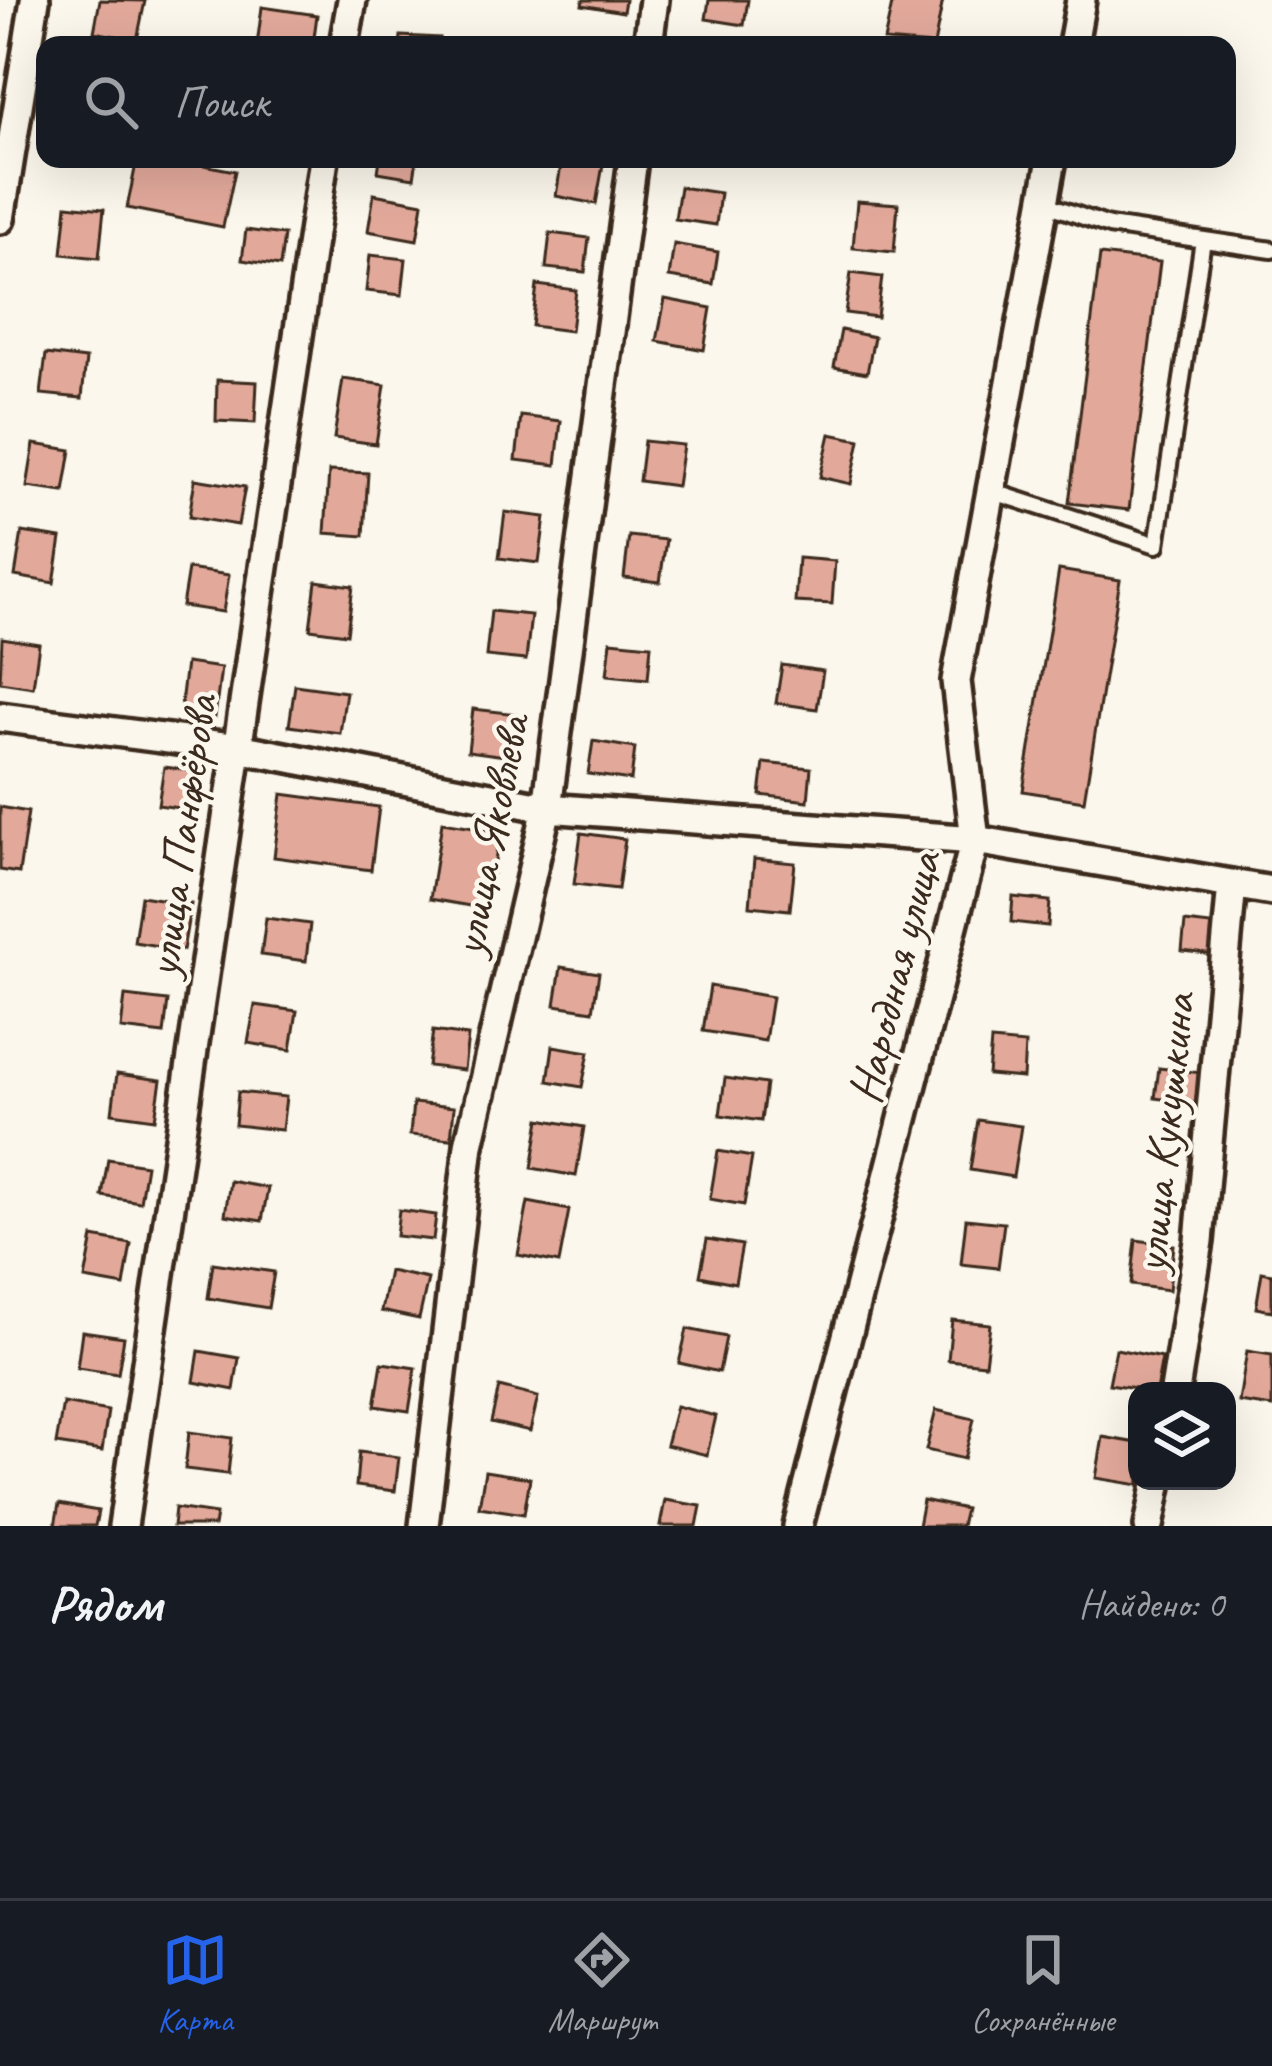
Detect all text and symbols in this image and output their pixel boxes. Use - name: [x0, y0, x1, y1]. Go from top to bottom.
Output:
- search box: [36, 36, 1236, 168]
- icon: search: [78, 69, 144, 135]
- text: Поиск: [174, 74, 269, 131]
- street label: улица Панфёрова: [131, 689, 231, 984]
- street label: улица Яковлева: [437, 706, 543, 963]
- street label: Народная улица: [834, 843, 955, 1109]
- street label: улица Кукушкина: [1119, 988, 1209, 1279]
- map controls: [1128, 1382, 1236, 1490]
- button: layers: [1128, 1382, 1236, 1490]
- text: Рядом: [48, 1572, 162, 1636]
- text: Найдено: 0: [1079, 1580, 1224, 1629]
- tab: Карта: [157, 1927, 233, 2041]
- tab: Маршрут: [548, 1927, 657, 2041]
- tab: Сохранённые: [971, 1927, 1115, 2041]

